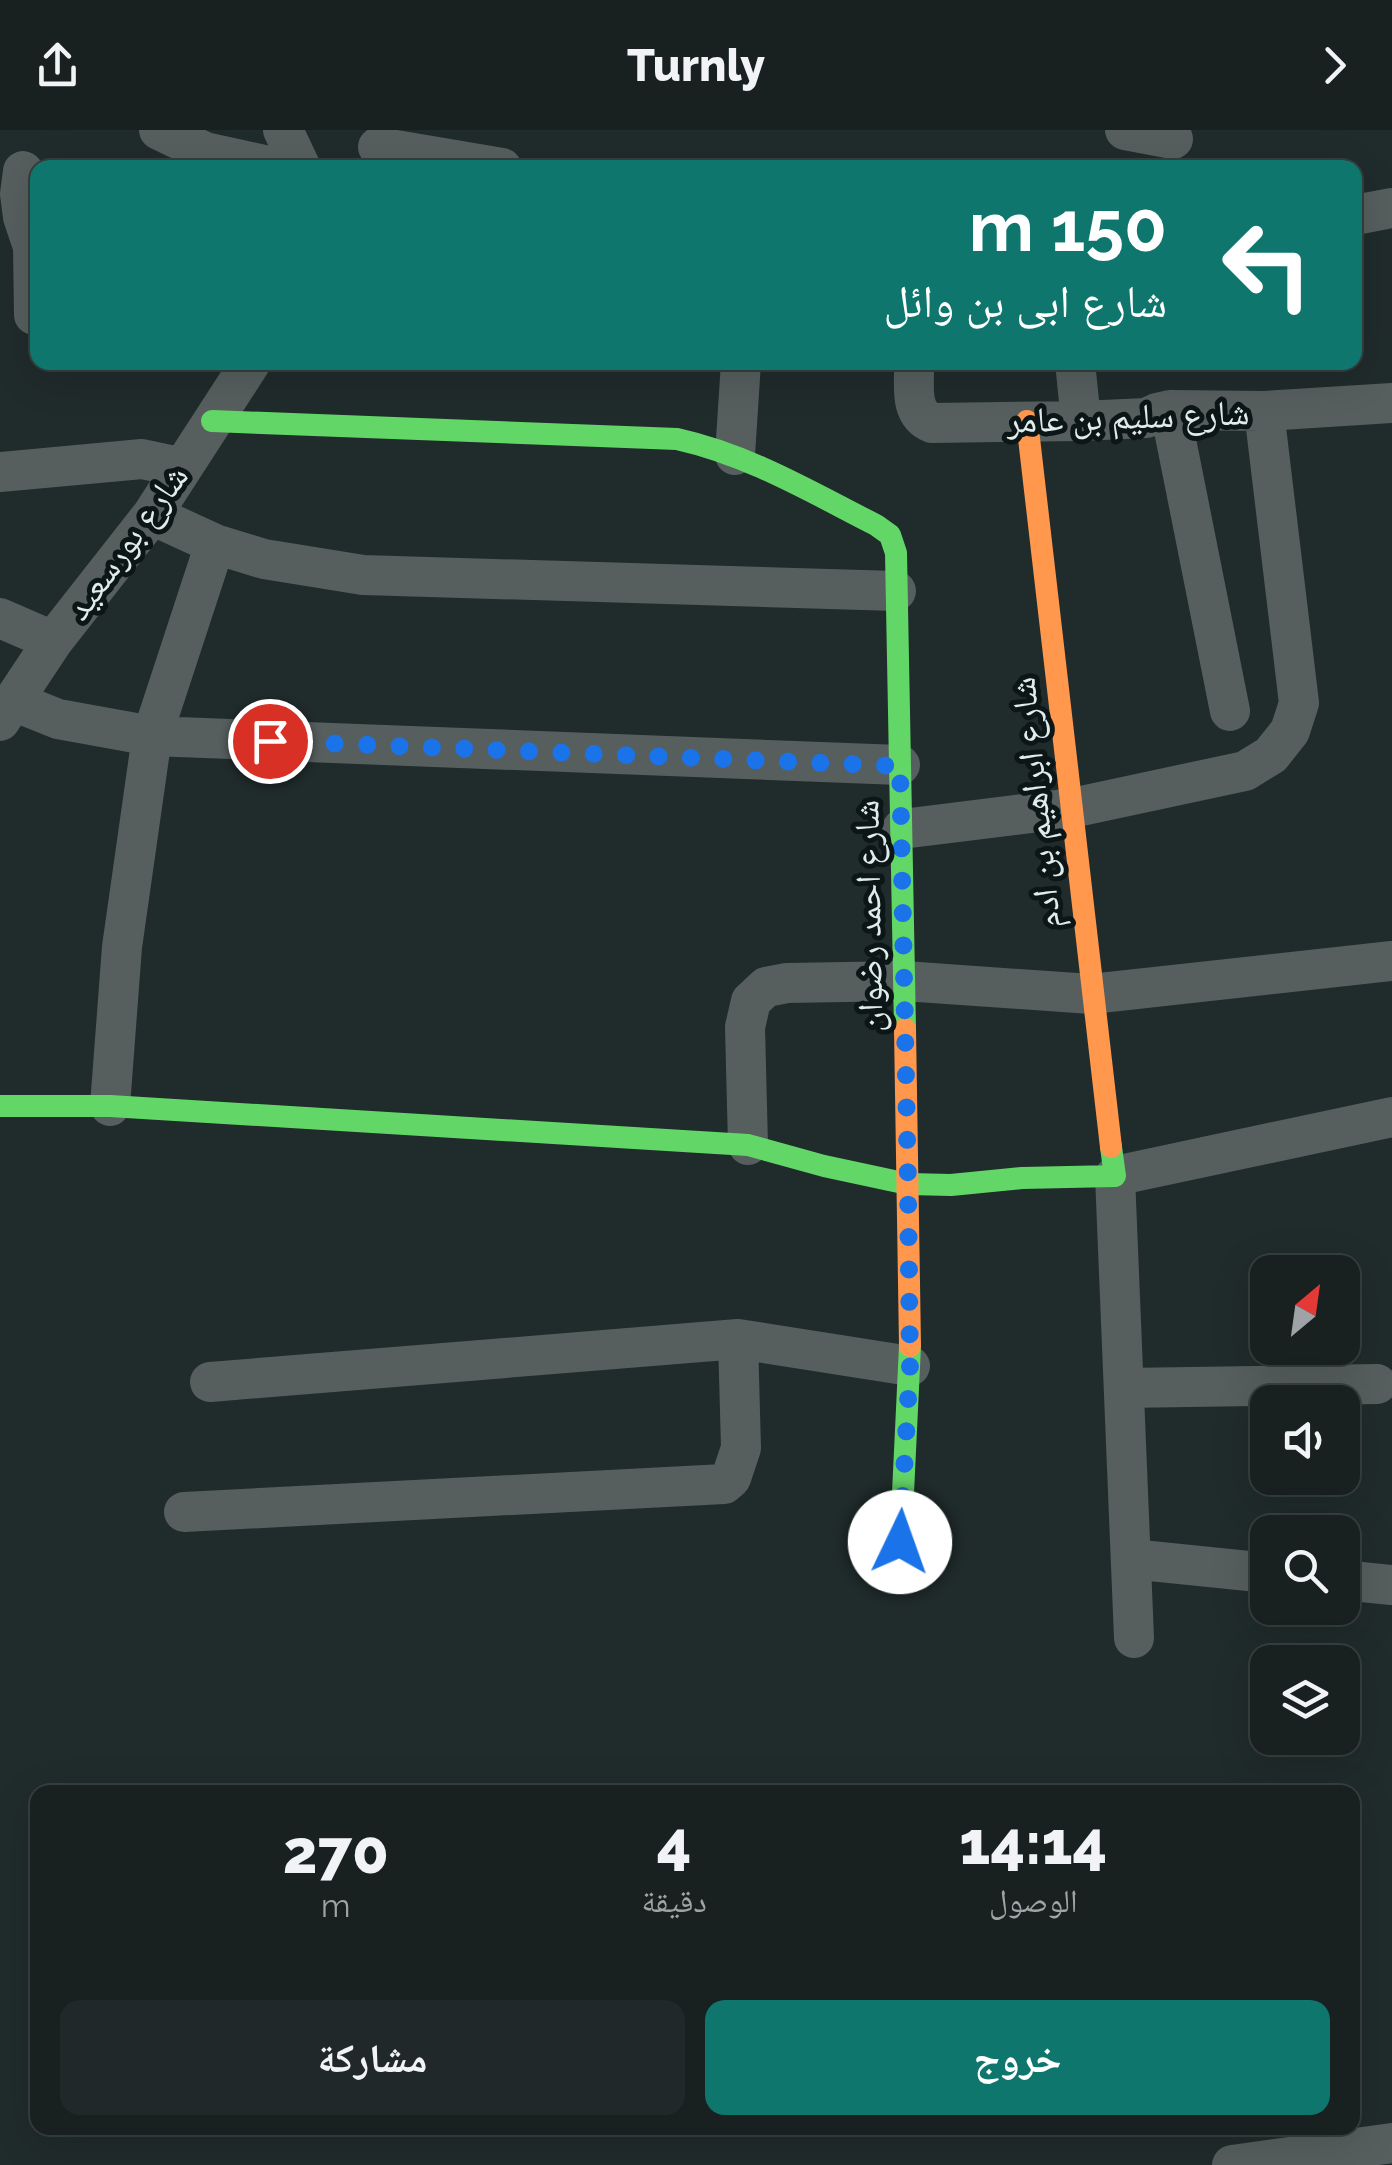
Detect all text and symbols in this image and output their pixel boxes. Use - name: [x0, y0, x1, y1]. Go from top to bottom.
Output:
- icon: share: [30, 38, 85, 93]
- icon: forward: [1307, 38, 1362, 93]
- text: Turnly: [627, 39, 765, 92]
- text: 150 m: [969, 185, 1167, 267]
- icon: left: [1202, 200, 1332, 330]
- text: شارع ابى بن وائل: [884, 275, 1167, 328]
- street label: شارع سليم بن عامر: [1005, 391, 1250, 444]
- street label: شارع بورسعيد: [56, 456, 198, 629]
- street label: شارع ابراهيم بن ادم: [1001, 675, 1072, 931]
- pin: [228, 699, 313, 784]
- icon: arrive: [243, 714, 298, 769]
- street label: شارع احمد رضوان: [845, 799, 893, 1032]
- north arrow: [1250, 1255, 1360, 1365]
- map controls: [1250, 1255, 1360, 1755]
- button: sound: [1250, 1385, 1360, 1495]
- position arrow: [848, 1490, 952, 1594]
- button: search: [1250, 1515, 1360, 1625]
- button: layers: [1250, 1645, 1360, 1755]
- text: 4: [657, 1808, 691, 1878]
- text: 14:14: [959, 1808, 1107, 1878]
- text: 270: [283, 1817, 389, 1887]
- text: دقيقة: [642, 1882, 707, 1919]
- text: الوصول: [989, 1882, 1078, 1919]
- text: m: [321, 1887, 351, 1924]
- button: مشاركة: [60, 2000, 685, 2115]
- button: خروج: [705, 2000, 1330, 2115]

